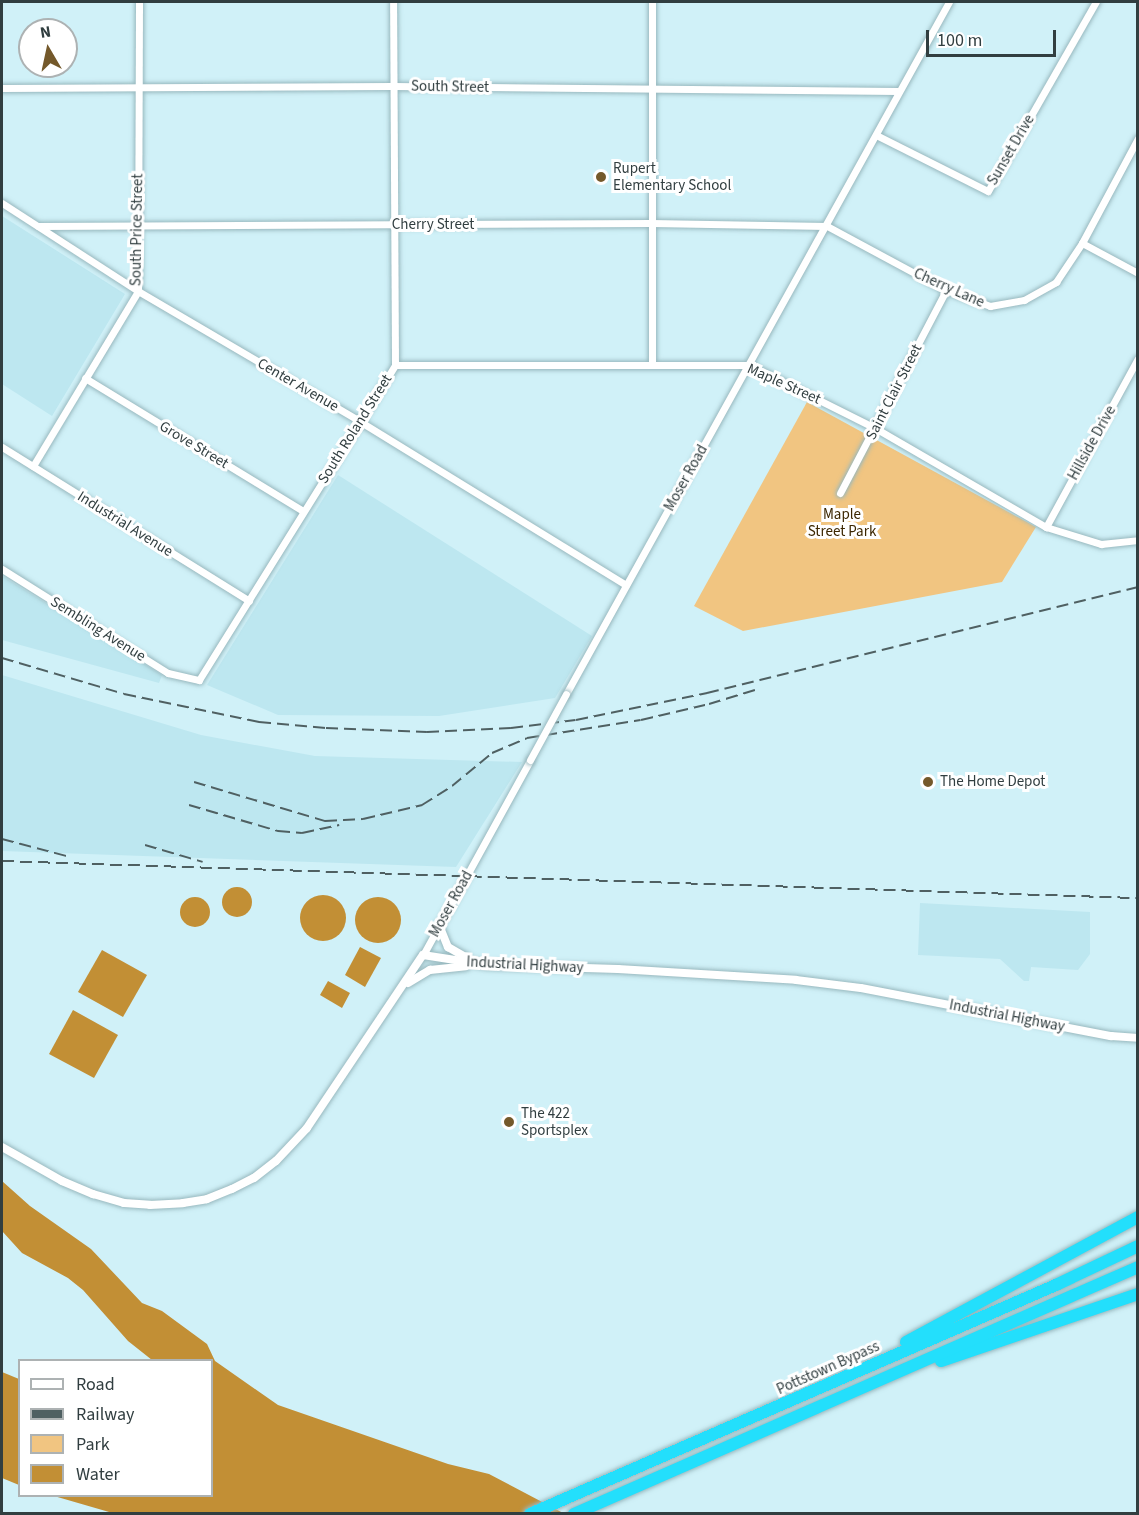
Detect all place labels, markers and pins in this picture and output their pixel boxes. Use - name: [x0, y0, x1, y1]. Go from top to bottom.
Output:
- place label: Rupert Elementary School: [613, 159, 731, 194]
- marker: Rupert Elementary School: [594, 170, 608, 184]
- place label: The Home Depot: [940, 773, 1045, 791]
- marker: The Home Depot: [921, 775, 935, 789]
- place label: The 422 Sportsplex: [521, 1104, 588, 1139]
- marker: The 422 Sportsplex: [502, 1115, 516, 1129]

